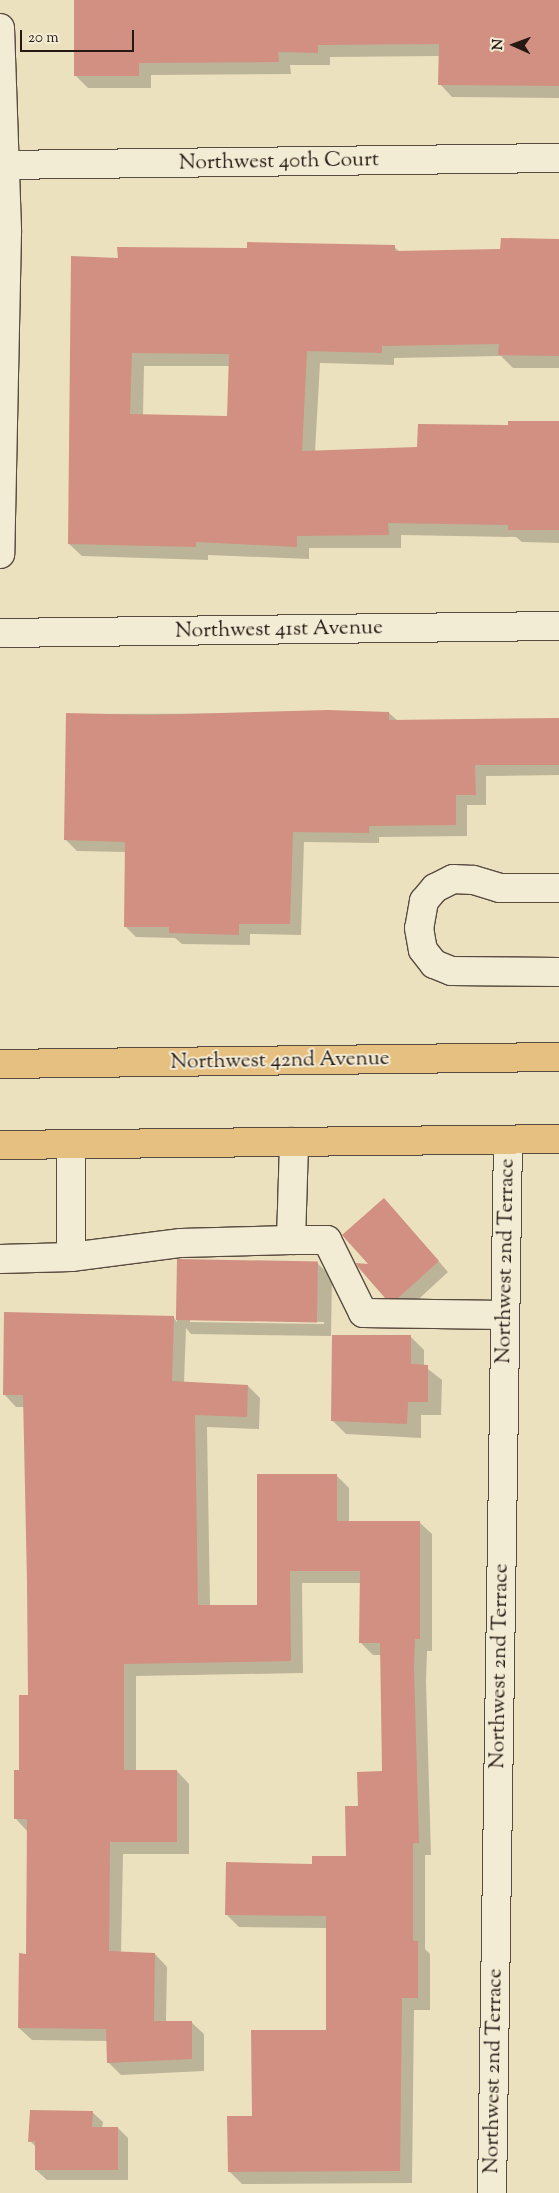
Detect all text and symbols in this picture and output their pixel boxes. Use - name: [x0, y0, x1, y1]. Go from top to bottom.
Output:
- scale bar: [22, 20, 136, 52]
- north arrow: [489, 20, 539, 70]
- text: 20 m: [28, 28, 59, 49]
- text: N: [489, 39, 509, 50]
- street label: Northwest 40th Court: [179, 148, 379, 176]
- street label: Northwest 41st Avenue: [175, 616, 383, 644]
- street label: Northwest 42nd Avenue: [170, 1046, 390, 1076]
- street label: Northwest 2nd Terrace: [492, 1158, 520, 1364]
- street label: Northwest 2nd Terrace: [486, 1563, 514, 1769]
- street label: Northwest 2nd Terrace: [480, 1968, 508, 2174]

